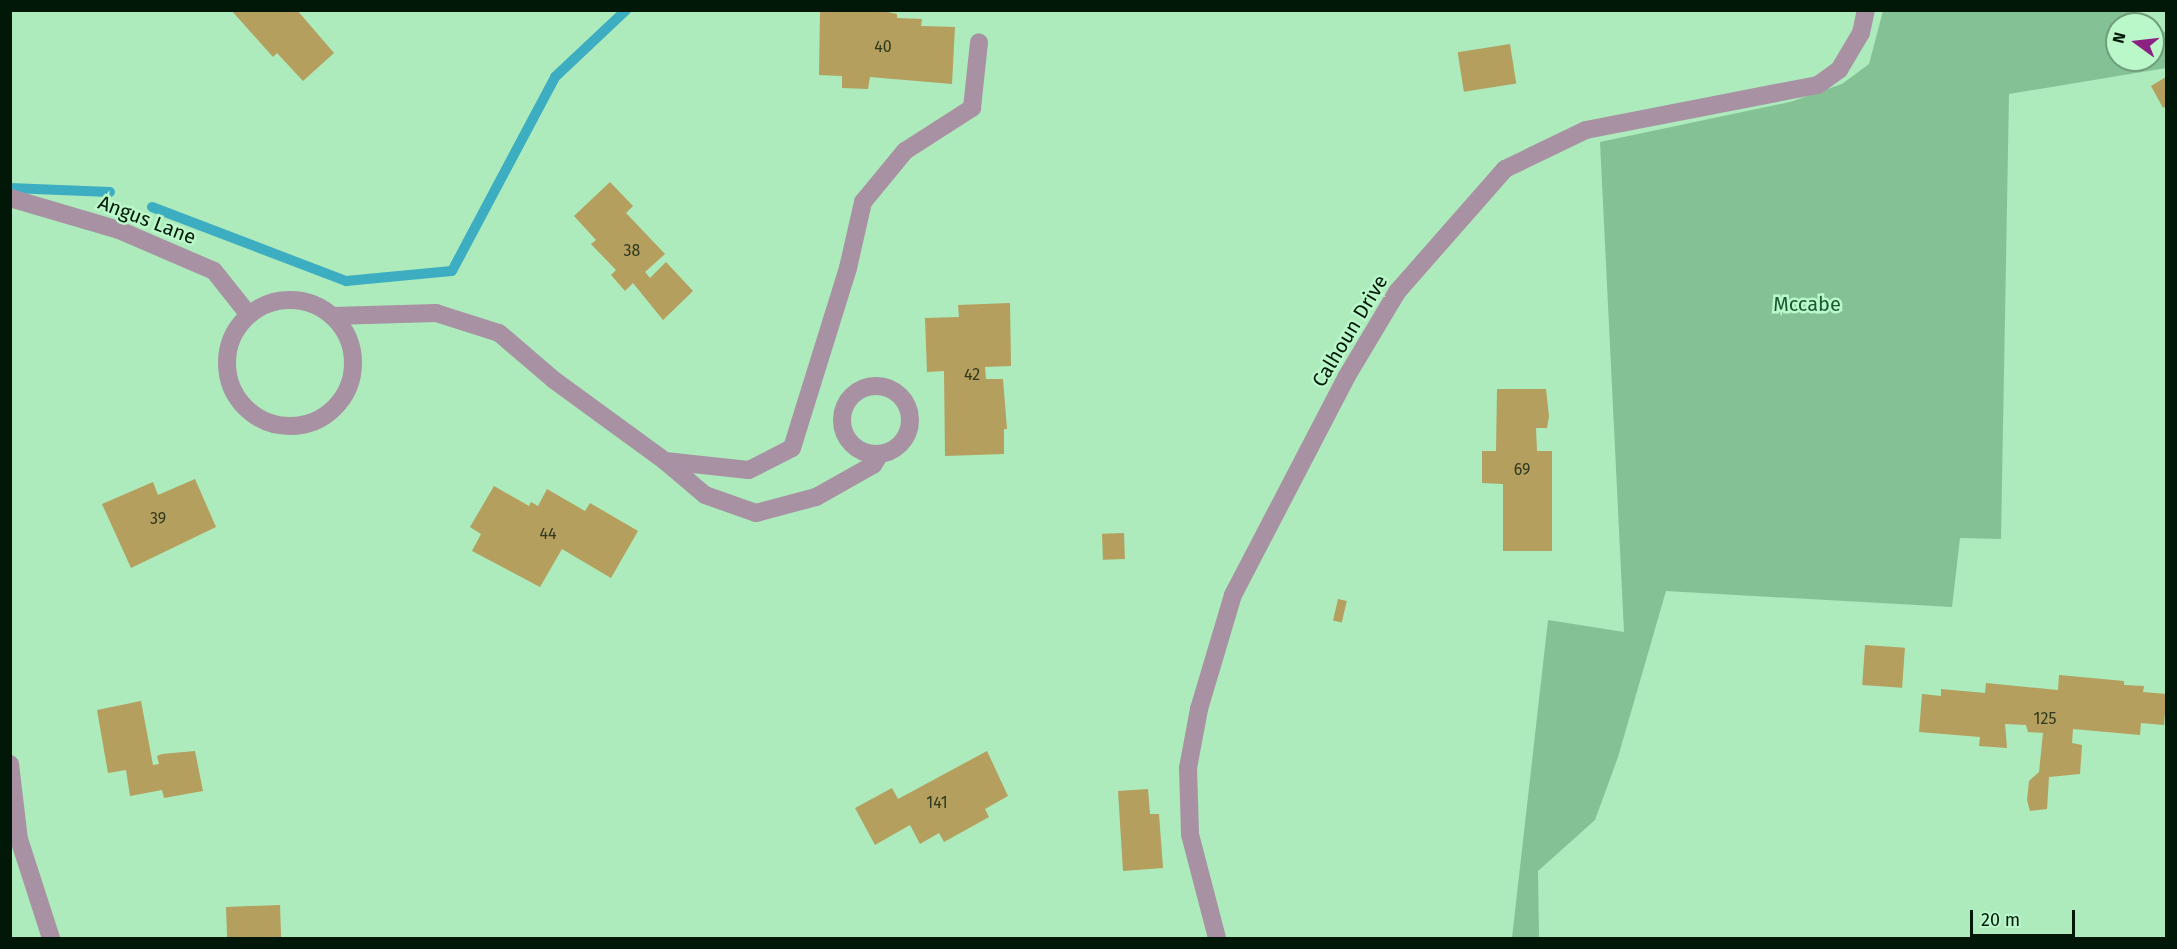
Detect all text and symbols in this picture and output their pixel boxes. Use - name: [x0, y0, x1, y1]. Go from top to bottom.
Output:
- north arrow: [2105, 12, 2165, 72]
- text: N: [2109, 30, 2130, 45]
- house number: 40: [874, 37, 892, 57]
- street label: Angus Lane: [95, 190, 199, 250]
- house number: 38: [624, 241, 640, 261]
- street label: Calhoun Drive: [1307, 271, 1393, 391]
- park label: Mccabe: [1773, 292, 1841, 316]
- house number: 42: [964, 365, 980, 385]
- house number: 69: [1514, 460, 1530, 480]
- house number: 39: [150, 509, 166, 529]
- house number: 44: [539, 524, 557, 544]
- house number: 125: [2034, 709, 2056, 729]
- house number: 141: [926, 793, 948, 813]
- scale bar: [1973, 898, 2078, 936]
- text: 20 m: [1981, 909, 2020, 931]

